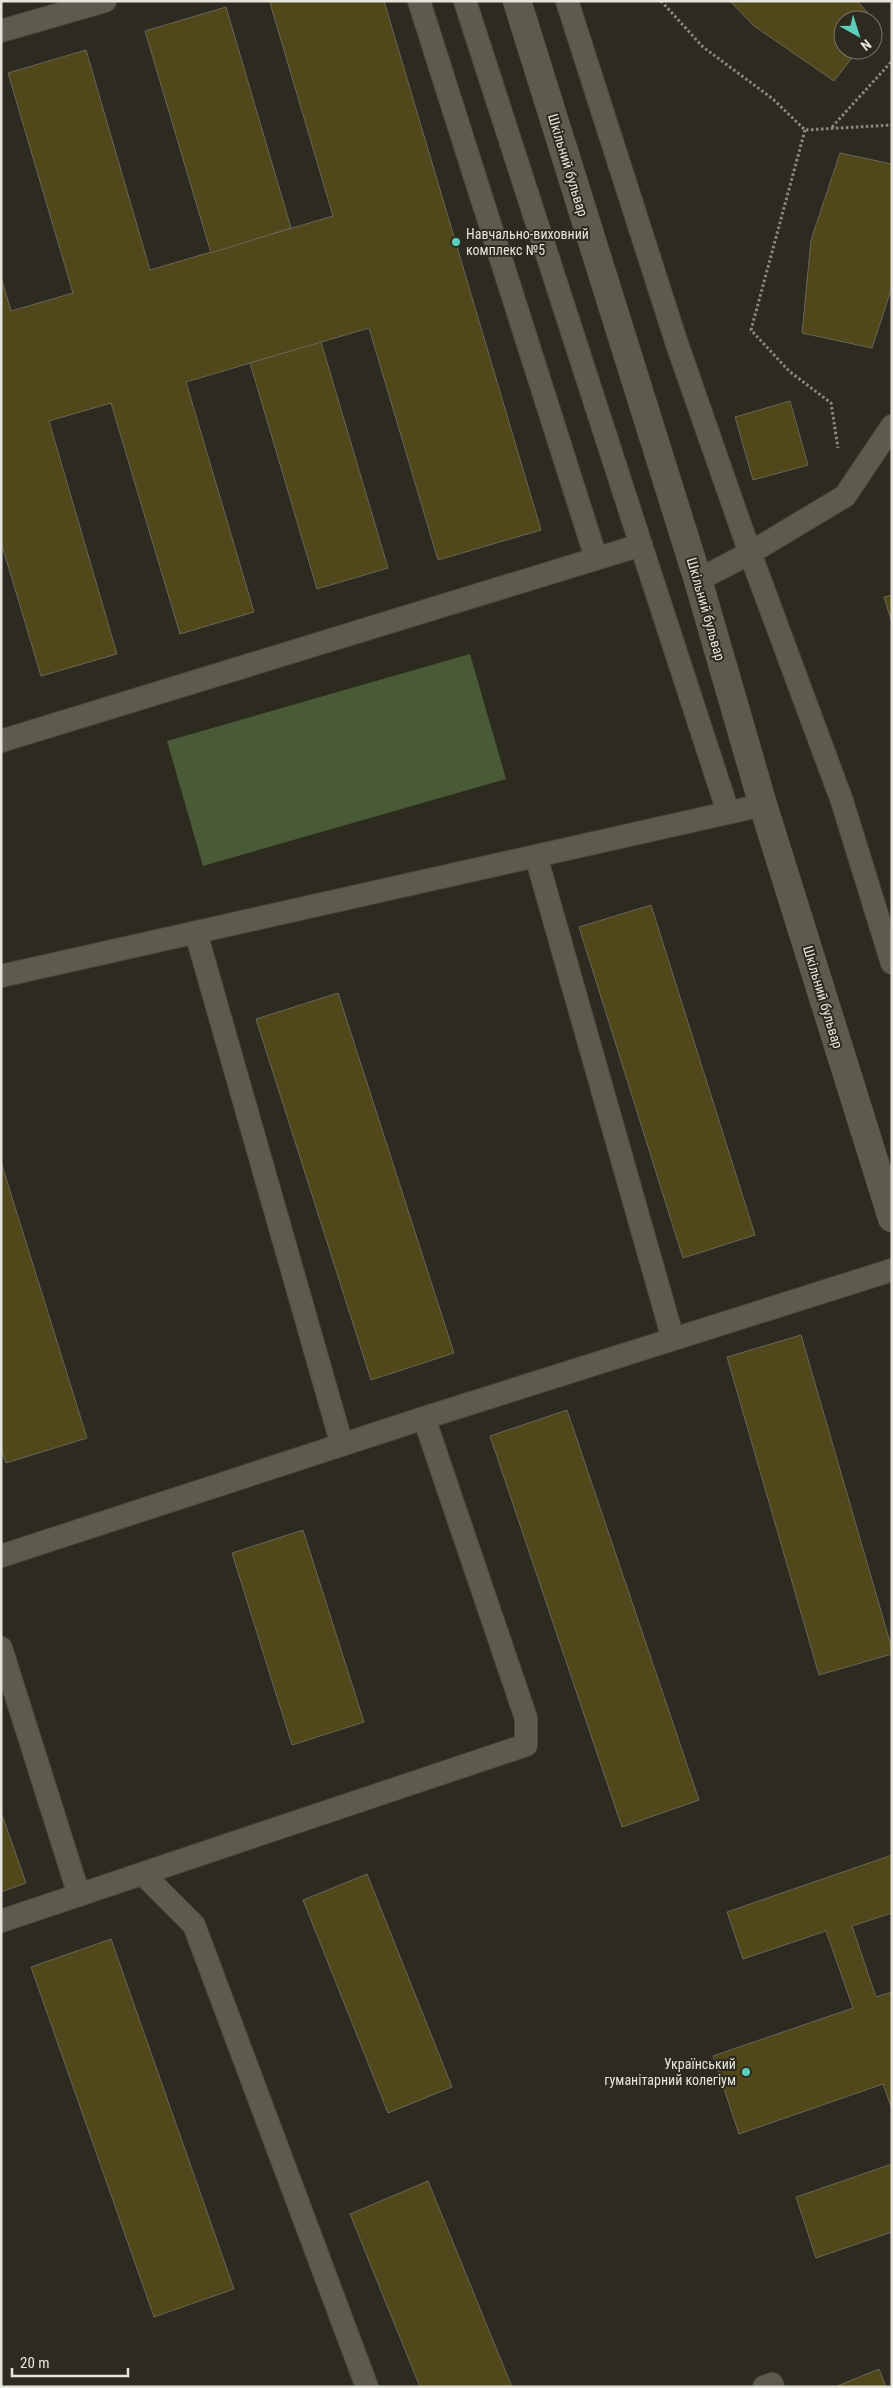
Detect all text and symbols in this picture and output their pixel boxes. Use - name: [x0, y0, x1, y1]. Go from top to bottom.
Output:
- north arrow: [833, 10, 883, 60]
- text: N: [858, 36, 875, 54]
- street label: Шкільний бульвар: [545, 112, 591, 218]
- place label: Навчально-виховний комплекс №5: [466, 226, 589, 258]
- marker: Навчально-виховний комплекс №5: [450, 236, 462, 248]
- street label: Шкільний бульвар: [684, 556, 728, 663]
- street label: Шкільний бульвар: [800, 944, 846, 1050]
- place label: Український гуманітарний колегіум: [604, 2056, 736, 2088]
- marker: Український гуманітарний колегіум: [740, 2066, 752, 2078]
- scale bar: [12, 2346, 129, 2378]
- text: 20 m: [20, 2354, 50, 2372]

